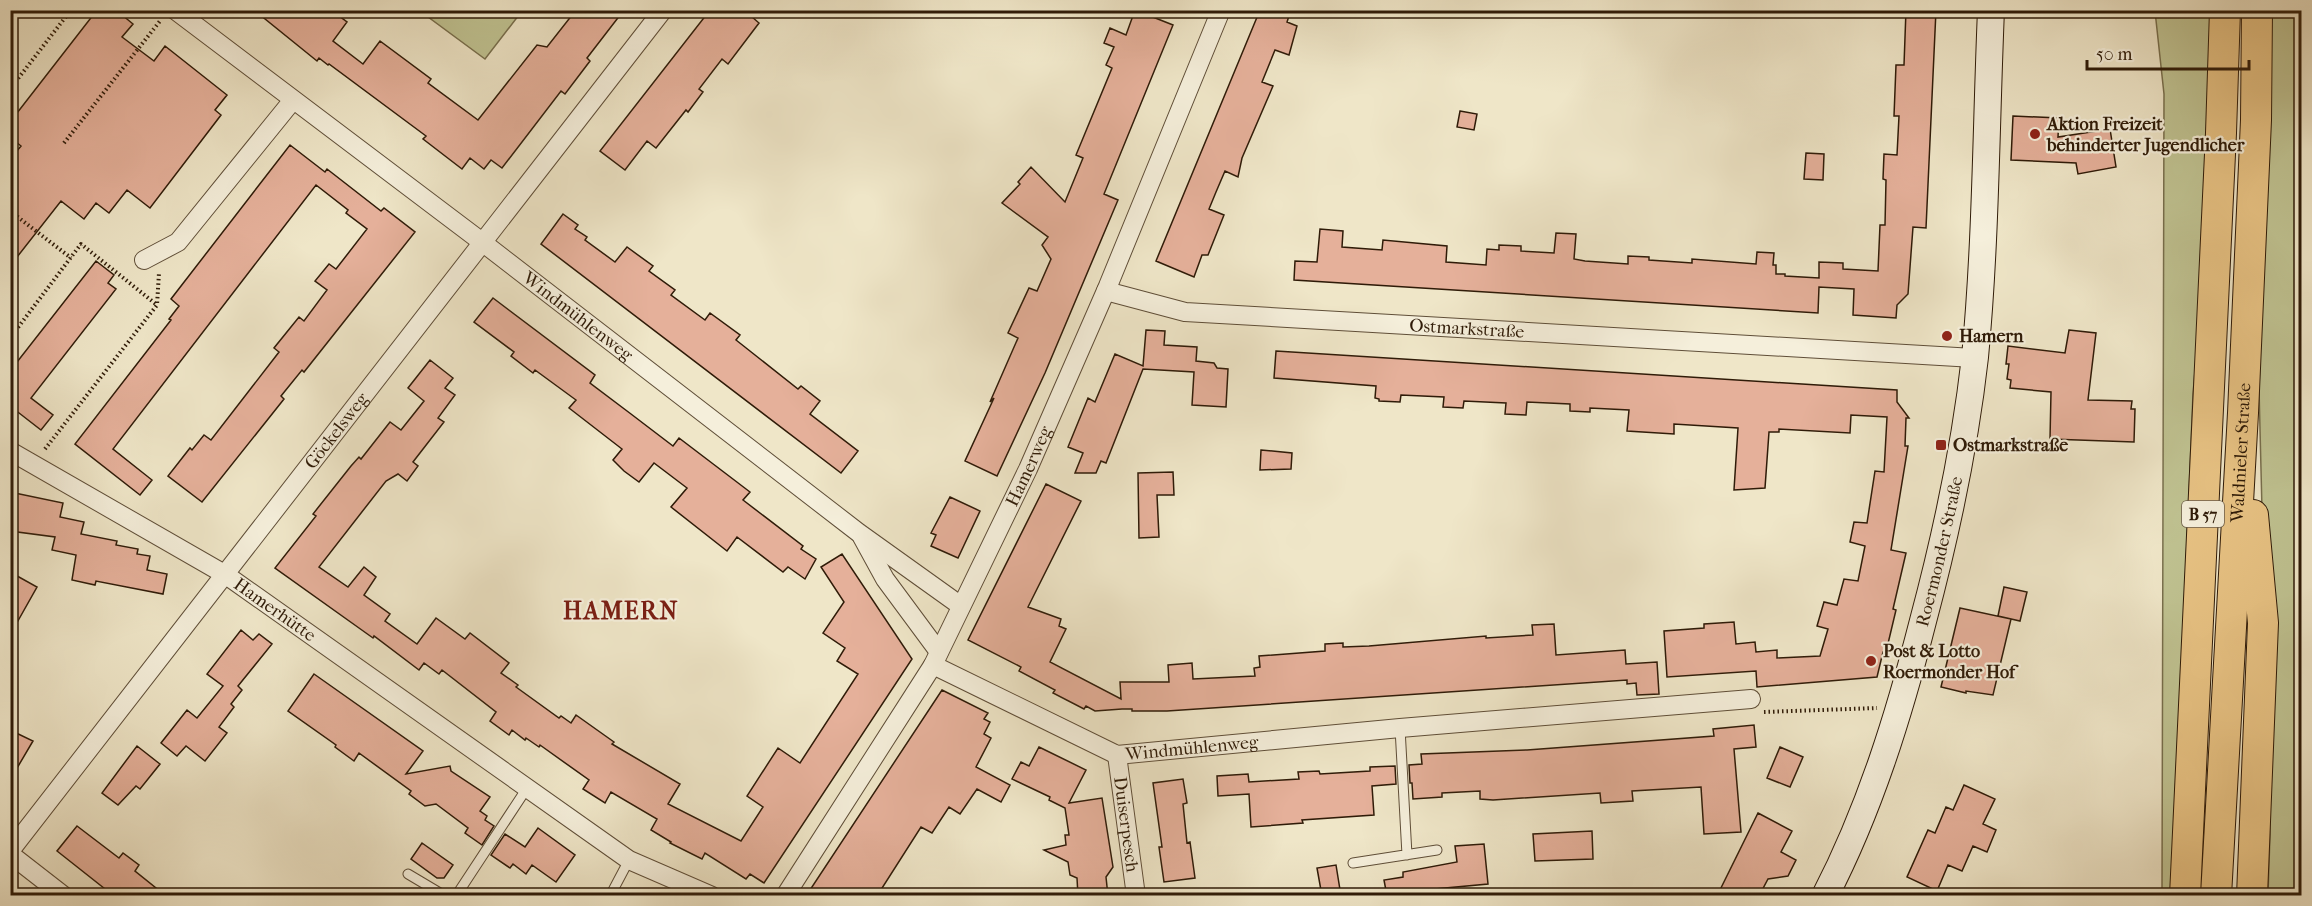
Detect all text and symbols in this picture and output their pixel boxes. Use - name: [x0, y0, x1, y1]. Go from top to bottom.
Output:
- scale bar: [2087, 33, 2249, 71]
- text: 50 m: [2096, 44, 2133, 65]
- place label: Aktion Freizeit behinderter Jugendlicher: [2046, 114, 2245, 156]
- marker: Aktion Freizeit behinderter Jugendlicher: [2028, 127, 2042, 141]
- street label: Windmühlenweg: [518, 266, 638, 365]
- street label: Ostmarkstraße: [1409, 315, 1525, 342]
- place label: Hamern: [1959, 326, 2024, 347]
- marker: Hamern: [1940, 329, 1954, 343]
- street label: Waldnieler Straße: [2226, 382, 2255, 524]
- street label: Göckelsweg: [300, 388, 373, 473]
- street label: Hamerweg: [1001, 423, 1056, 510]
- place label: Ostmarkstraße: [1953, 435, 2068, 456]
- marker: Ostmarkstraße: [1934, 438, 1948, 452]
- street label: Roermonder Straße: [1911, 475, 1967, 629]
- road number: B 57: [2182, 501, 2224, 527]
- street label: Hamerhütte: [230, 573, 320, 646]
- district label: HAMERN: [563, 597, 679, 625]
- place label: Post & Lotto Roermonder Hof: [1883, 641, 2019, 683]
- marker: Post & Lotto Roermonder Hof: [1864, 654, 1878, 668]
- street label: Windmühlenweg: [1123, 731, 1260, 765]
- street label: Duiserpesch: [1110, 775, 1143, 873]

